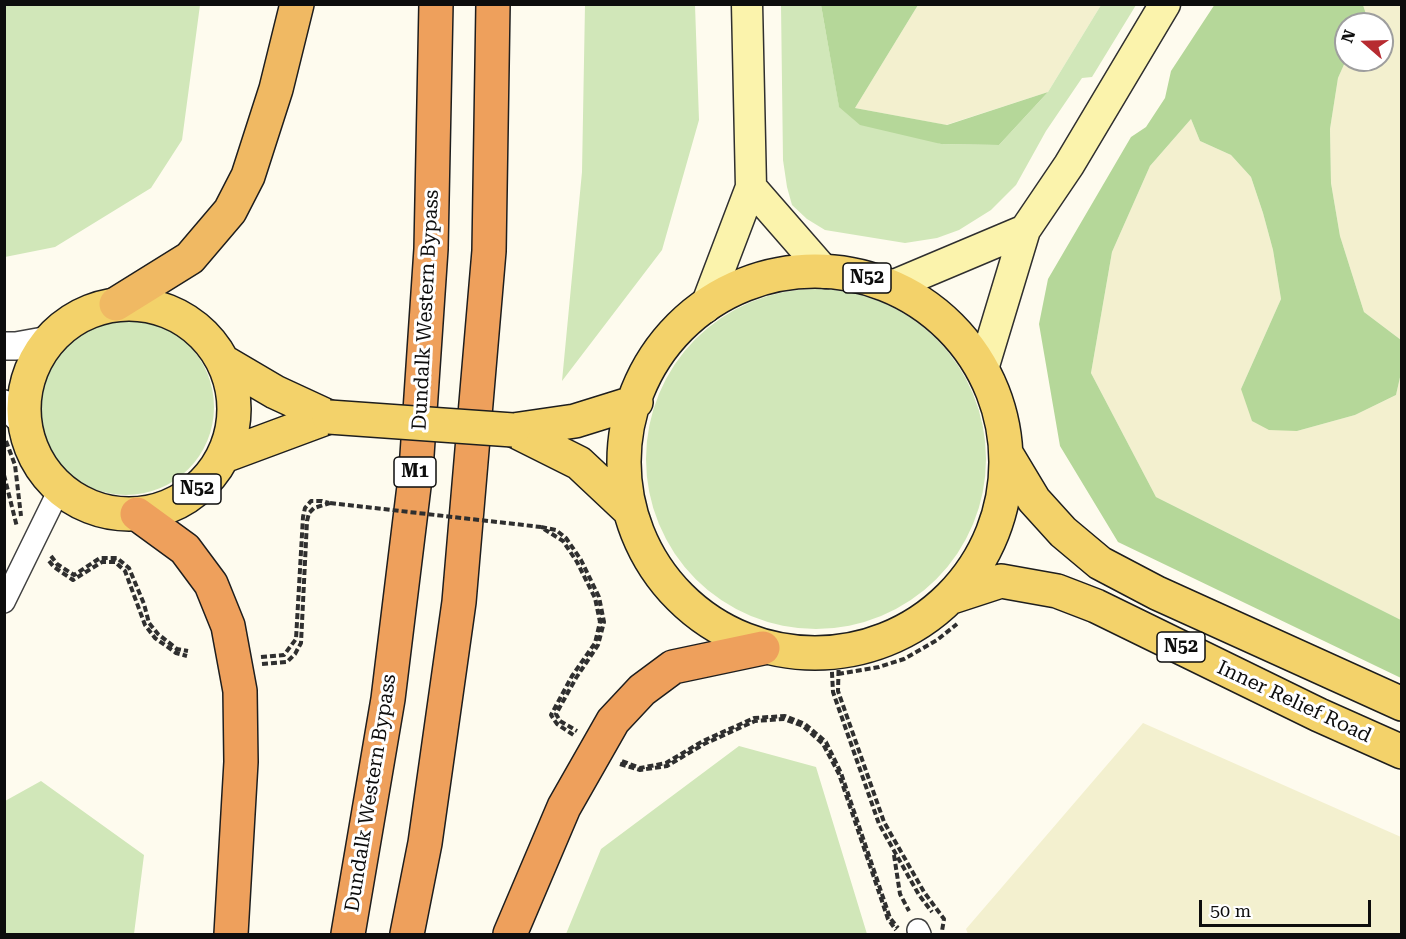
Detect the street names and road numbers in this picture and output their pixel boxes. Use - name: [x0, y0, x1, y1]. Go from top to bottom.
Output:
- street label: Dundalk Western Bypass: [408, 189, 444, 431]
- road number: N52: [843, 263, 891, 293]
- road number: M1: [394, 457, 436, 487]
- road number: N52: [173, 474, 221, 504]
- road number: N52: [1157, 632, 1205, 662]
- street label: Inner Relief Road: [1213, 656, 1375, 748]
- street label: Dundalk Western Bypass: [340, 672, 402, 914]

